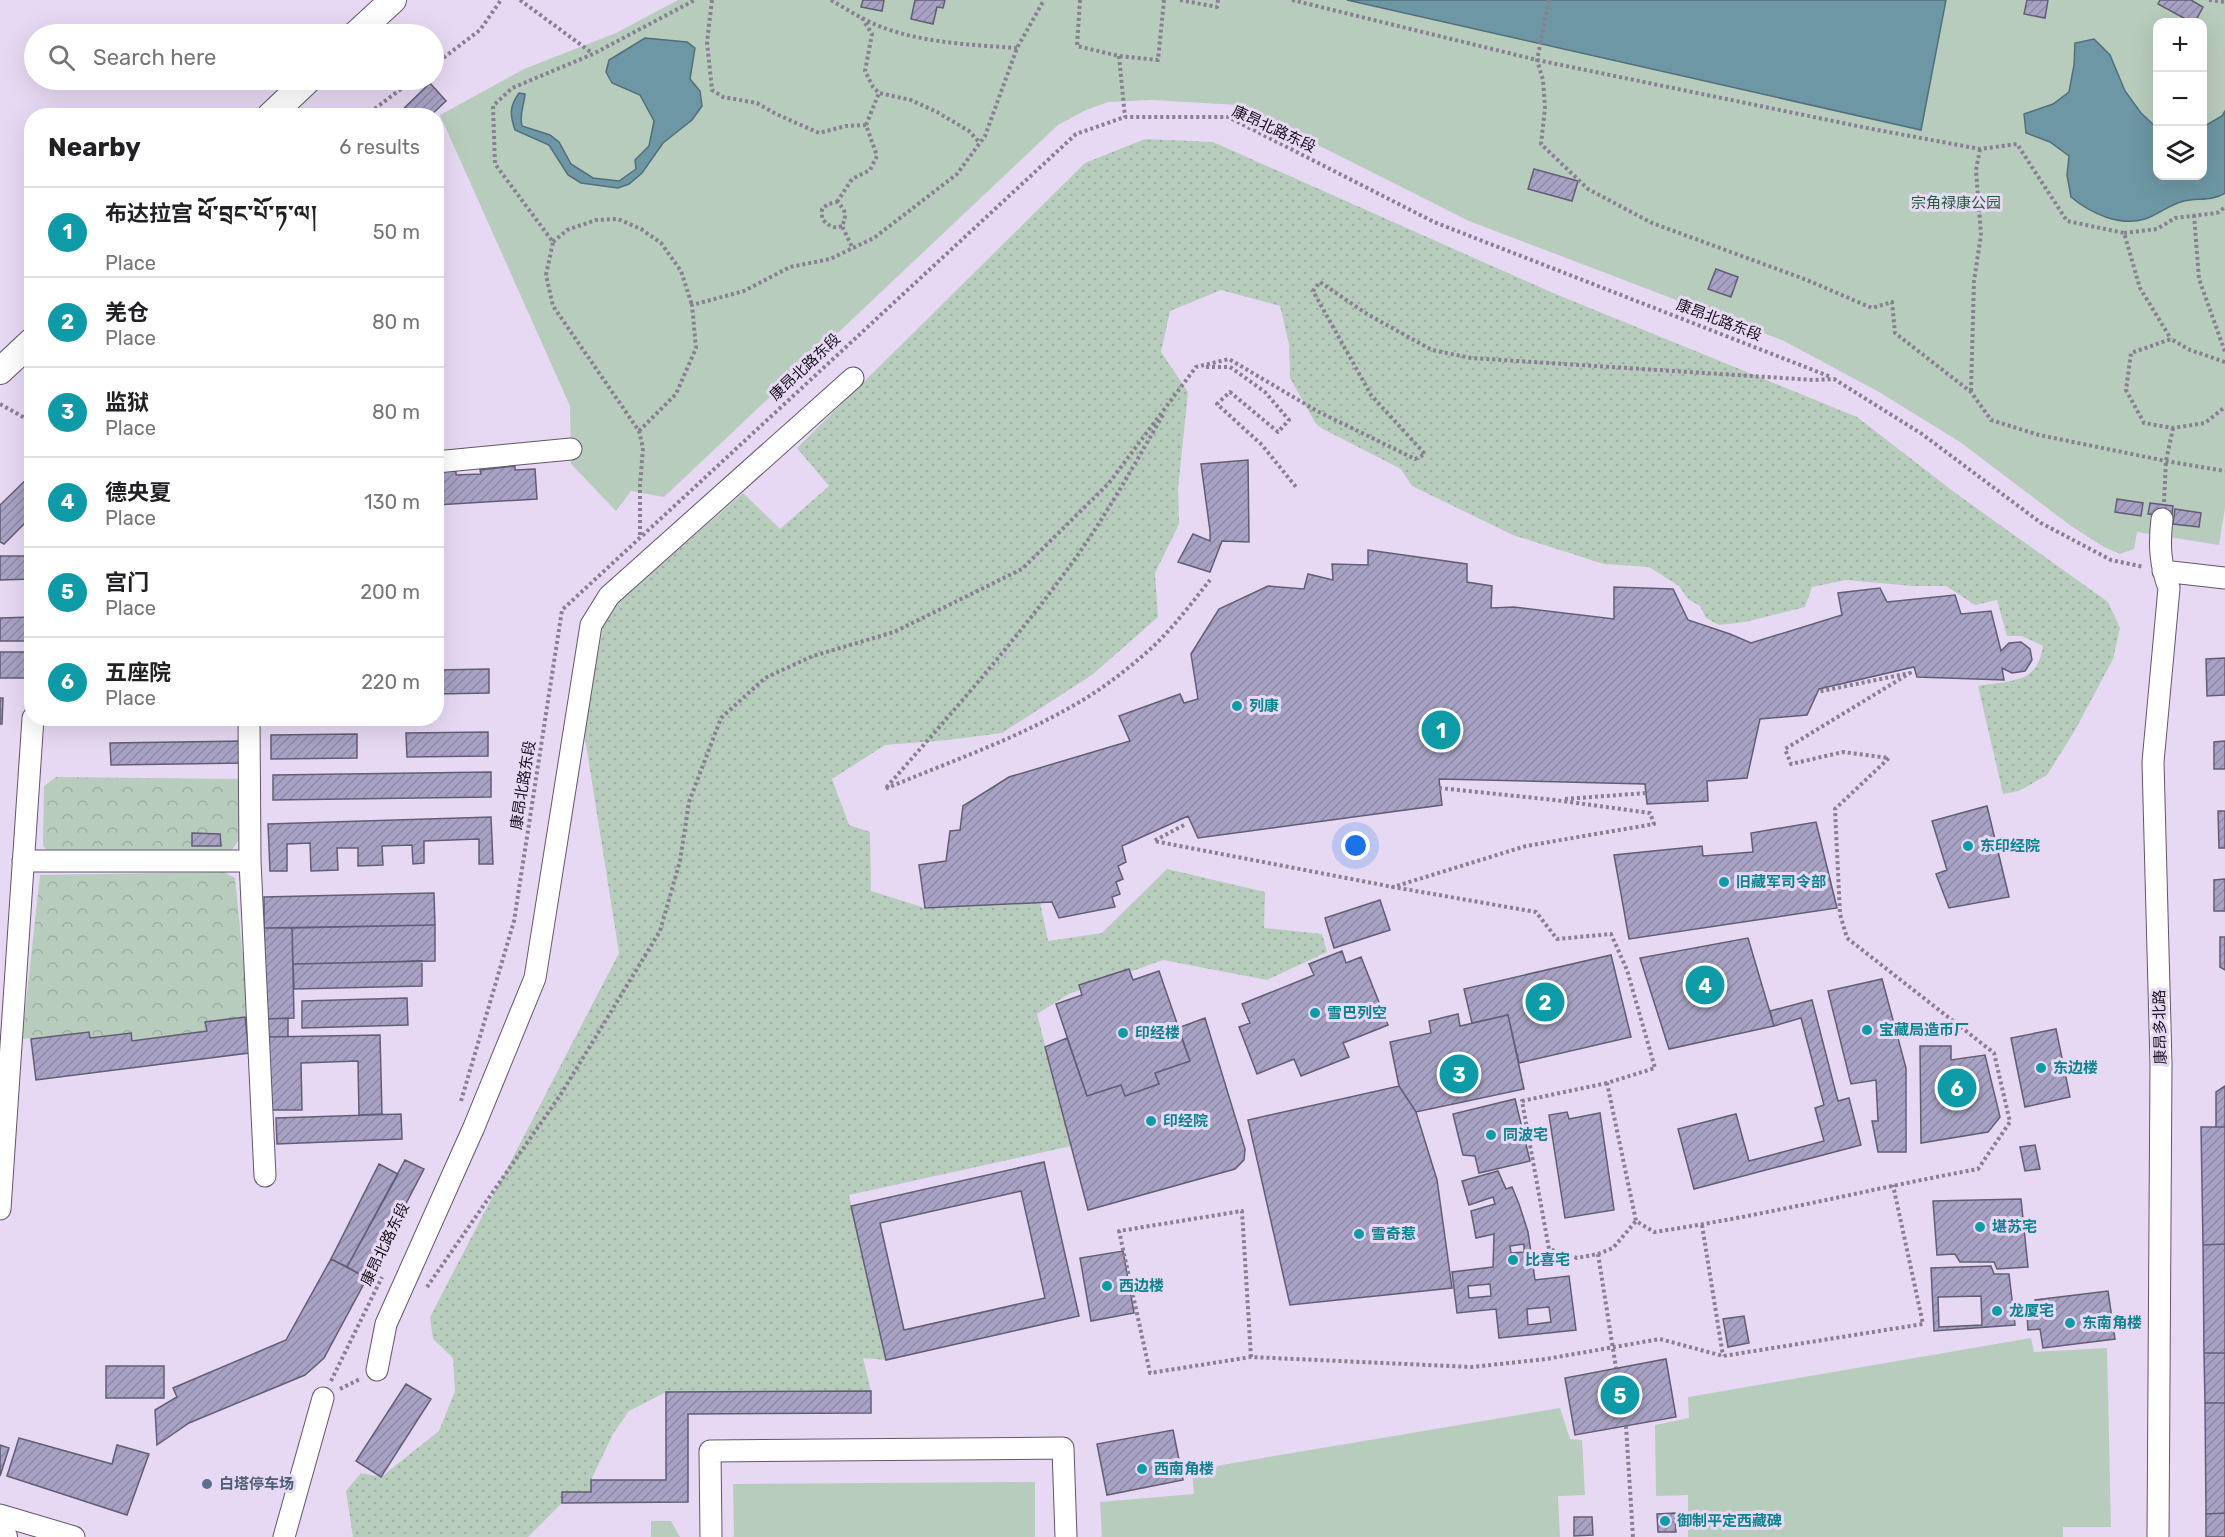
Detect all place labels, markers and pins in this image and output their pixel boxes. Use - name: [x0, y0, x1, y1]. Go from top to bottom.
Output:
- place label: 列康: [1249, 697, 1279, 715]
- marker: 列康: [1230, 699, 1244, 713]
- pin: 1: [1422, 708, 1460, 752]
- place label: 东印经院: [1980, 837, 2040, 855]
- marker: 东印经院: [1961, 839, 1975, 853]
- place label: 旧藏军司令部: [1736, 873, 1826, 891]
- marker: 旧藏军司令部: [1717, 875, 1731, 889]
- pin: 4: [1686, 962, 1724, 1008]
- pin: 2: [1526, 980, 1564, 1024]
- place label: 雪巴列空: [1327, 1004, 1387, 1022]
- marker: 雪巴列空: [1308, 1006, 1322, 1020]
- place label: 宝藏局造币厂: [1879, 1021, 1969, 1039]
- marker: 宝藏局造币厂: [1860, 1023, 1874, 1037]
- place label: 印经楼: [1135, 1024, 1180, 1042]
- marker: 印经楼: [1116, 1026, 1130, 1040]
- pin: 3: [1440, 1052, 1478, 1096]
- place label: 东边楼: [2053, 1059, 2098, 1077]
- marker: 东边楼: [2034, 1061, 2048, 1075]
- pin: 6: [1938, 1066, 1976, 1110]
- place label: 印经院: [1163, 1112, 1208, 1130]
- marker: 印经院: [1144, 1114, 1158, 1128]
- place label: 同波宅: [1503, 1126, 1548, 1144]
- marker: 同波宅: [1484, 1128, 1498, 1142]
- place label: 堪苏宅: [1992, 1218, 2037, 1236]
- marker: 堪苏宅: [1973, 1220, 1987, 1234]
- place label: 雪奇惹: [1371, 1225, 1416, 1243]
- marker: 雪奇惹: [1352, 1227, 1366, 1241]
- place label: 比喜宅: [1525, 1251, 1570, 1269]
- marker: 比喜宅: [1506, 1253, 1520, 1267]
- place label: 西边楼: [1119, 1277, 1164, 1295]
- marker: 西边楼: [1100, 1279, 1114, 1293]
- place label: 龙厦宅: [2009, 1302, 2054, 1320]
- marker: 龙厦宅: [1990, 1304, 2004, 1318]
- place label: 东南角楼: [2082, 1314, 2142, 1332]
- marker: 东南角楼: [2063, 1316, 2077, 1330]
- pin: 5: [1600, 1372, 1640, 1418]
- place label: 西南角楼: [1154, 1460, 1214, 1478]
- marker: 西南角楼: [1135, 1462, 1149, 1476]
- place label: 白塔停车场: [219, 1475, 294, 1493]
- marker: 白塔停车场: [200, 1477, 214, 1491]
- place label: 御制平定西藏碑: [1677, 1512, 1782, 1530]
- marker: 御制平定西藏碑: [1658, 1514, 1672, 1528]

